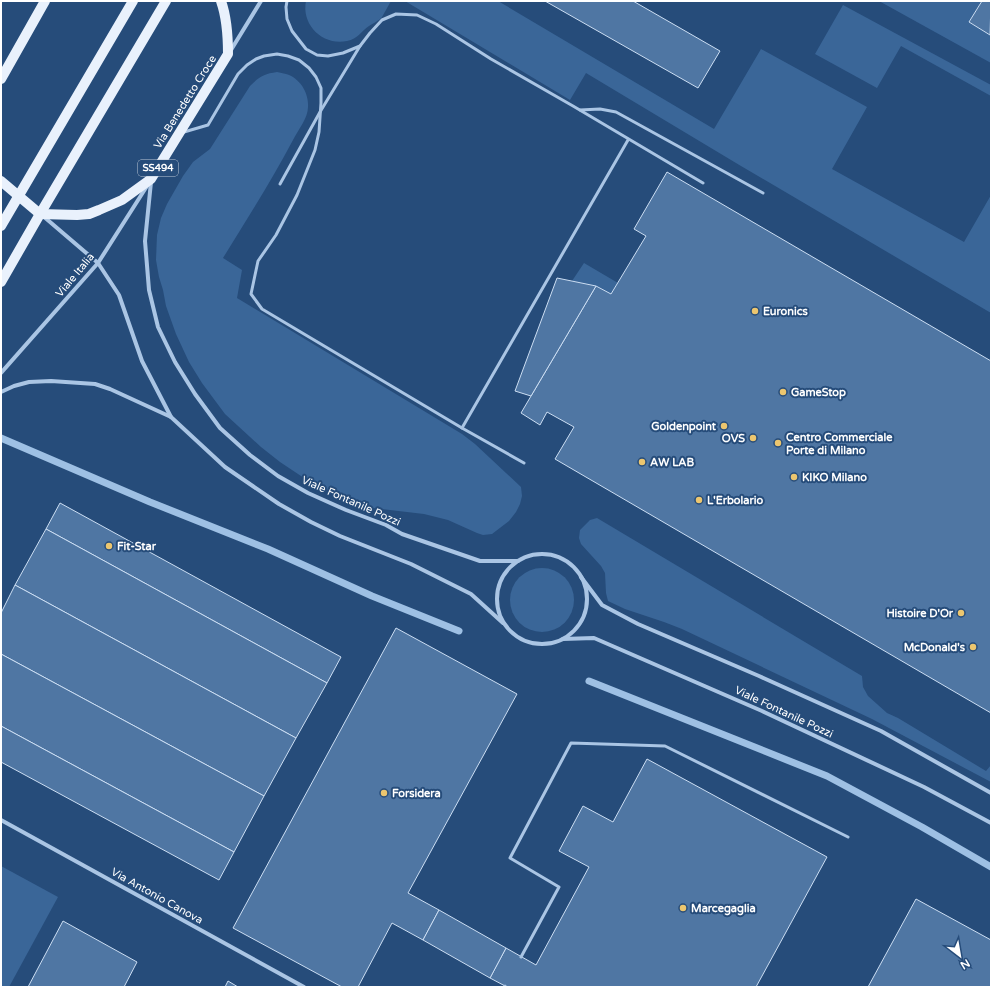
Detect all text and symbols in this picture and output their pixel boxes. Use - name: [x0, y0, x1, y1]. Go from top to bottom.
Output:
- street label: Via Benedetto Croce: [151, 53, 219, 151]
- road number: SS494: [138, 160, 178, 176]
- street label: Viale Italia: [53, 250, 97, 300]
- place label: Euronics: [763, 305, 809, 318]
- marker: Euronics: [750, 306, 760, 316]
- place label: GameStop: [791, 386, 846, 400]
- marker: GameStop: [778, 387, 788, 397]
- place label: Goldenpoint: [651, 420, 717, 434]
- marker: Goldenpoint: [719, 421, 729, 431]
- place label: Centro Commerciale Porte di Milano: [786, 431, 893, 457]
- place label: OVS: [722, 432, 745, 445]
- marker: OVS: [748, 433, 758, 443]
- marker: Centro Commerciale Porte di Milano: [773, 438, 783, 448]
- place label: AW LAB: [650, 456, 695, 469]
- marker: AW LAB: [637, 457, 647, 467]
- place label: KIKO Milano: [802, 471, 867, 484]
- marker: KIKO Milano: [789, 472, 799, 482]
- street label: Viale Fontanile Pozzi: [299, 473, 403, 529]
- place label: L'Erbolario: [707, 494, 763, 507]
- marker: L'Erbolario: [694, 495, 704, 505]
- place label: Fit-Star: [117, 540, 157, 553]
- marker: Fit-Star: [104, 541, 114, 551]
- place label: Histoire D'Or: [886, 607, 954, 620]
- marker: Histoire D'Or: [956, 608, 966, 618]
- place label: McDonald's: [904, 641, 966, 654]
- marker: McDonald's: [968, 642, 978, 652]
- street label: Viale Fontanile Pozzi: [733, 683, 835, 741]
- place label: Forsidera: [392, 787, 441, 800]
- marker: Forsidera: [379, 788, 389, 798]
- street label: Via Antonio Canova: [109, 865, 205, 927]
- place label: Marcegaglia: [691, 902, 756, 916]
- marker: Marcegaglia: [678, 903, 688, 913]
- north arrow: [940, 936, 980, 976]
- text: N: [958, 956, 972, 972]

